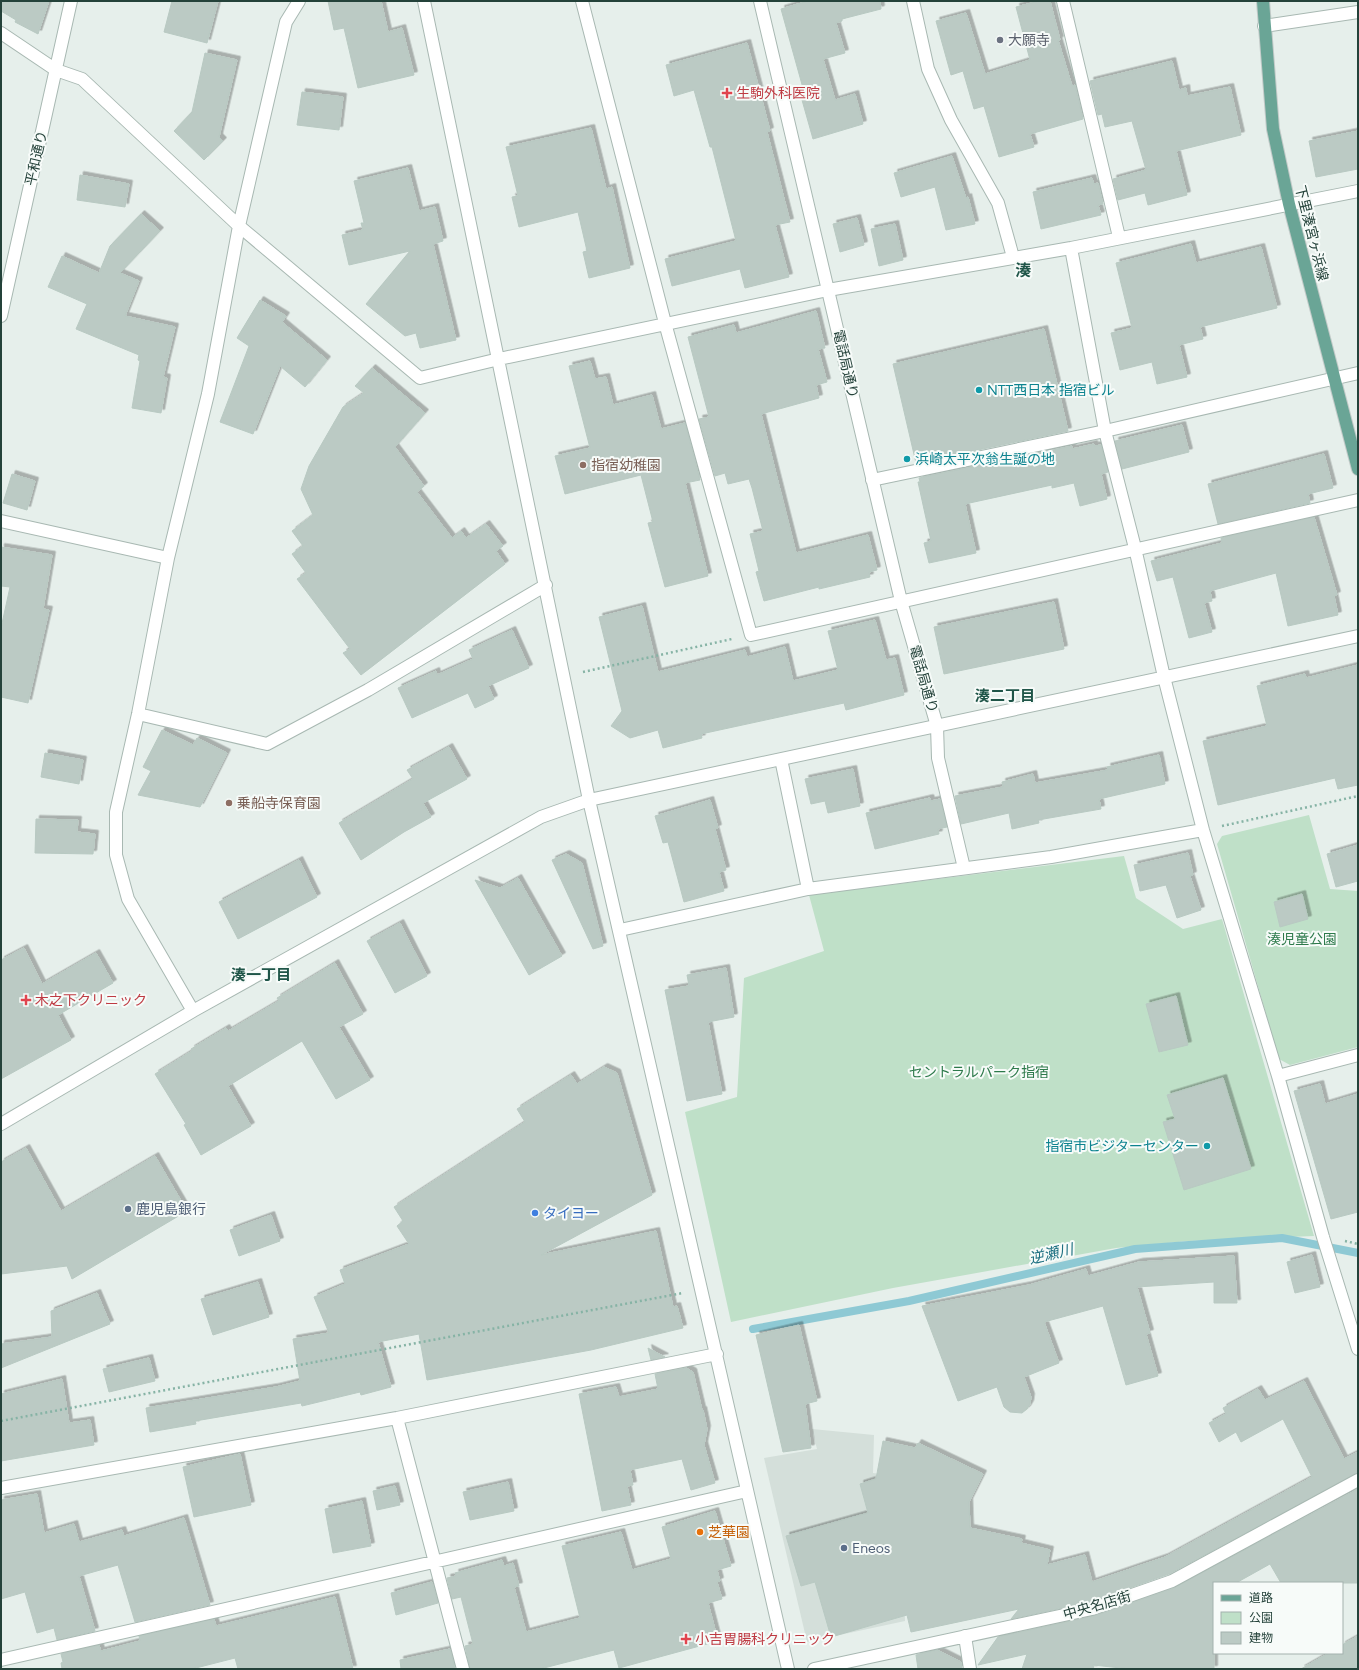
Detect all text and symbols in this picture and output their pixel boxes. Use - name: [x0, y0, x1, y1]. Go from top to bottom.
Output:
- place label: 大願寺: [1008, 32, 1050, 49]
- marker: 大願寺: [995, 35, 1005, 45]
- place label: 生駒外科医院: [736, 85, 820, 102]
- marker: 生駒外科医院: [721, 87, 733, 99]
- street label: 平和通り: [22, 129, 51, 187]
- street label: 下里湊宮ヶ浜線: [1291, 184, 1332, 283]
- district label: 湊: [1015, 261, 1031, 280]
- street label: 電話局通り: [829, 328, 862, 400]
- place label: NTT西日本 指宿ビル: [987, 382, 1115, 399]
- marker: NTT西日本 指宿ビル: [974, 385, 984, 395]
- place label: 浜崎太平次翁生誕の地: [915, 451, 1055, 468]
- marker: 浜崎太平次翁生誕の地: [902, 454, 912, 464]
- place label: 指宿幼稚園: [591, 457, 661, 474]
- marker: 指宿幼稚園: [578, 460, 588, 470]
- street label: 電話局通り: [906, 643, 941, 715]
- district label: 湊二丁目: [975, 687, 1035, 705]
- place label: 乗船寺保育園: [237, 795, 321, 812]
- marker: 乗船寺保育園: [224, 798, 234, 808]
- park label: 湊児童公園: [1267, 931, 1337, 948]
- district label: 湊一丁目: [231, 966, 291, 984]
- place label: 木之下クリニック: [35, 992, 147, 1009]
- marker: 木之下クリニック: [20, 994, 32, 1006]
- park label: セントラルパーク指宿: [909, 1064, 1049, 1081]
- place label: 指宿市ビジターセンター: [1045, 1138, 1199, 1155]
- marker: 指宿市ビジターセンター: [1202, 1141, 1212, 1151]
- place label: 鹿児島銀行: [136, 1201, 206, 1218]
- marker: 鹿児島銀行: [123, 1204, 133, 1214]
- place label: タイヨー: [543, 1205, 599, 1222]
- marker: タイヨー: [530, 1208, 540, 1218]
- water label: 逆瀬川: [1027, 1240, 1077, 1268]
- place label: 芝華園: [708, 1524, 750, 1541]
- marker: 芝華園: [695, 1527, 705, 1537]
- place label: Eneos: [852, 1540, 890, 1557]
- marker: Eneos: [839, 1543, 849, 1553]
- legend: [1213, 1582, 1343, 1654]
- street label: 中央名店街: [1061, 1588, 1133, 1623]
- text: 道路: [1249, 1591, 1273, 1605]
- text: 公園: [1249, 1611, 1273, 1625]
- place label: 小吉胃腸科クリニック: [695, 1631, 835, 1648]
- text: 建物: [1249, 1631, 1273, 1645]
- marker: 小吉胃腸科クリニック: [680, 1633, 692, 1645]

